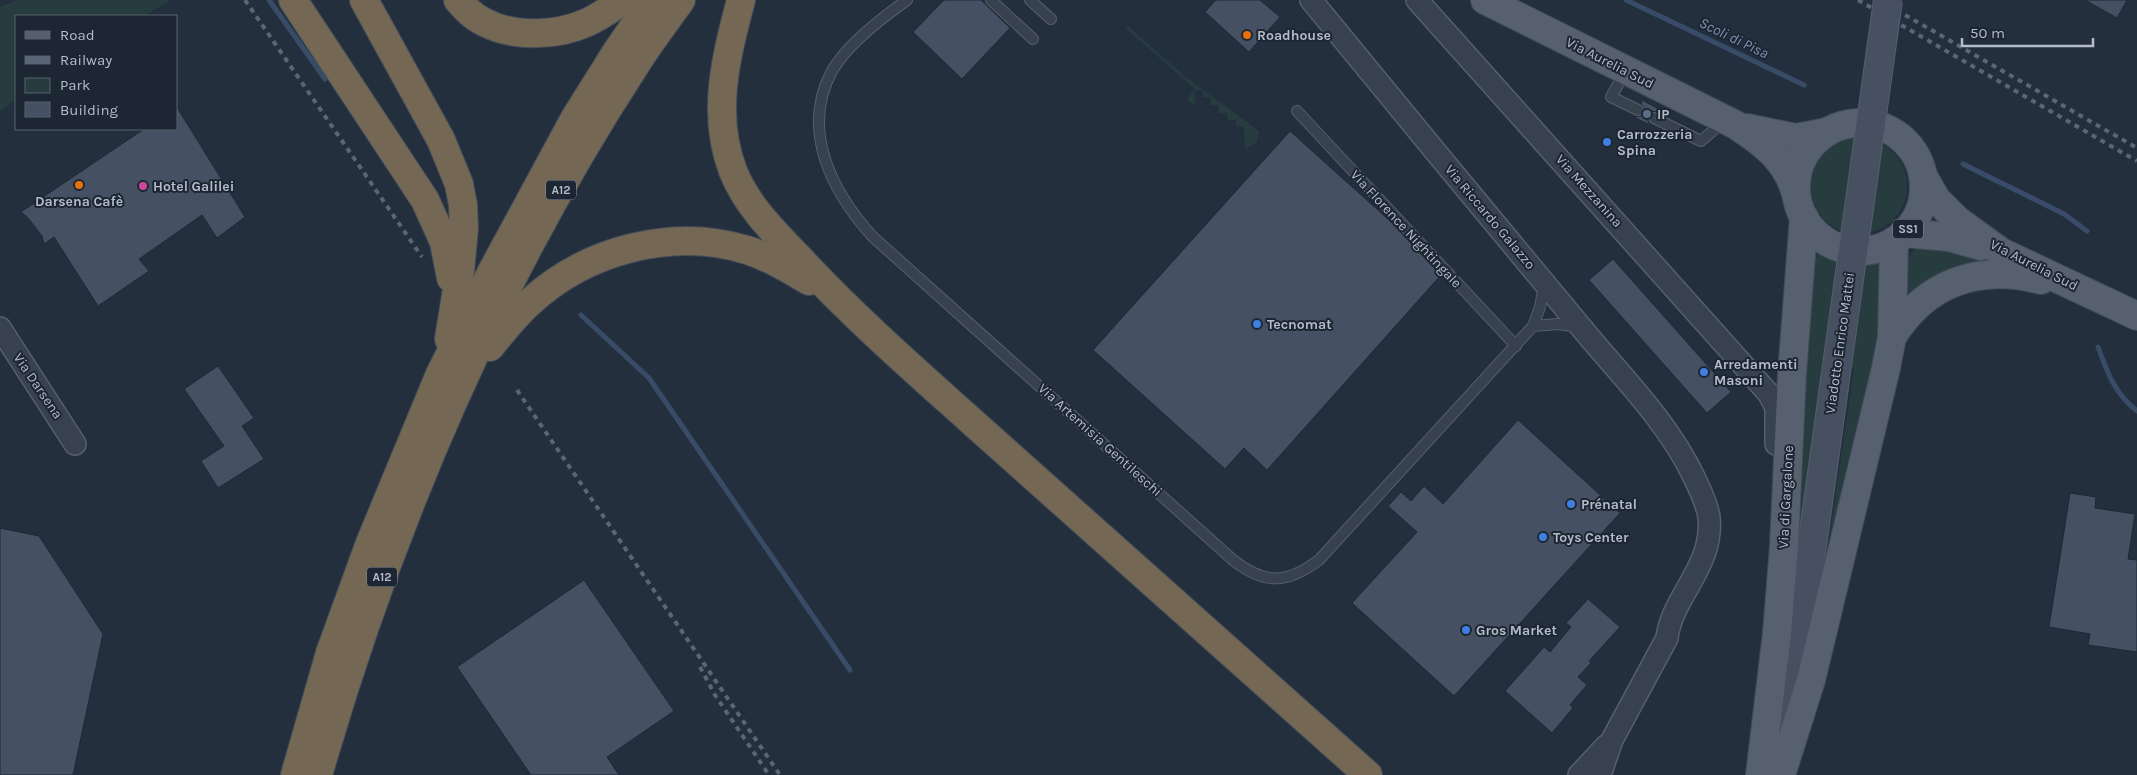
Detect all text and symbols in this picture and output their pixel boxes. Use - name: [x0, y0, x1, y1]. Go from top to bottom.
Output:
- water label: Scoli di Pisa: [1696, 13, 1772, 63]
- legend: [15, 15, 178, 130]
- scale bar: [1962, 15, 2093, 47]
- text: 50 m: [1970, 24, 2005, 42]
- text: Road: [60, 26, 95, 44]
- place label: Roadhouse: [1257, 27, 1331, 44]
- marker: Roadhouse: [1241, 29, 1253, 41]
- street label: Via Aurelia Sud: [1563, 34, 1657, 92]
- text: Railway: [60, 51, 112, 69]
- text: Park: [60, 76, 90, 94]
- text: Building: [60, 101, 118, 119]
- place label: IP: [1657, 106, 1669, 123]
- marker: IP: [1641, 108, 1653, 120]
- place label: Carrozzeria Spina: [1617, 126, 1693, 159]
- marker: Carrozzeria Spina: [1601, 136, 1613, 148]
- street label: Via Mezzanina: [1552, 151, 1626, 231]
- street label: Via Riccardo Galazzo: [1441, 161, 1539, 273]
- street label: Via Florence Nightingale: [1347, 166, 1465, 292]
- place label: Hotel Galilei: [153, 178, 234, 195]
- marker: Darsena Cafè: [73, 179, 85, 191]
- marker: Hotel Galilei: [137, 180, 149, 192]
- road number: A12: [546, 180, 576, 200]
- place label: Darsena Cafè: [35, 193, 123, 210]
- road number: SS1: [1893, 220, 1923, 238]
- street label: Via Aurelia Sud: [1987, 236, 2081, 294]
- street label: Viadotto Enrico Mattei: [1822, 271, 1858, 415]
- place label: Tecnomat: [1267, 316, 1332, 333]
- marker: Tecnomat: [1251, 318, 1263, 330]
- street label: Via Darsena: [10, 350, 66, 422]
- place label: Arredamenti Masoni: [1714, 356, 1798, 389]
- marker: Arredamenti Masoni: [1698, 366, 1710, 378]
- street label: Via Artemisia Gentileschi: [1035, 380, 1165, 500]
- street label: Via di Gargalone: [1775, 445, 1797, 549]
- place label: Prénatal: [1581, 496, 1637, 513]
- marker: Prénatal: [1565, 498, 1577, 510]
- place label: Toys Center: [1553, 529, 1629, 546]
- marker: Toys Center: [1537, 531, 1549, 543]
- road number: A12: [367, 568, 397, 586]
- place label: Gros Market: [1476, 622, 1557, 639]
- marker: Gros Market: [1460, 624, 1472, 636]

